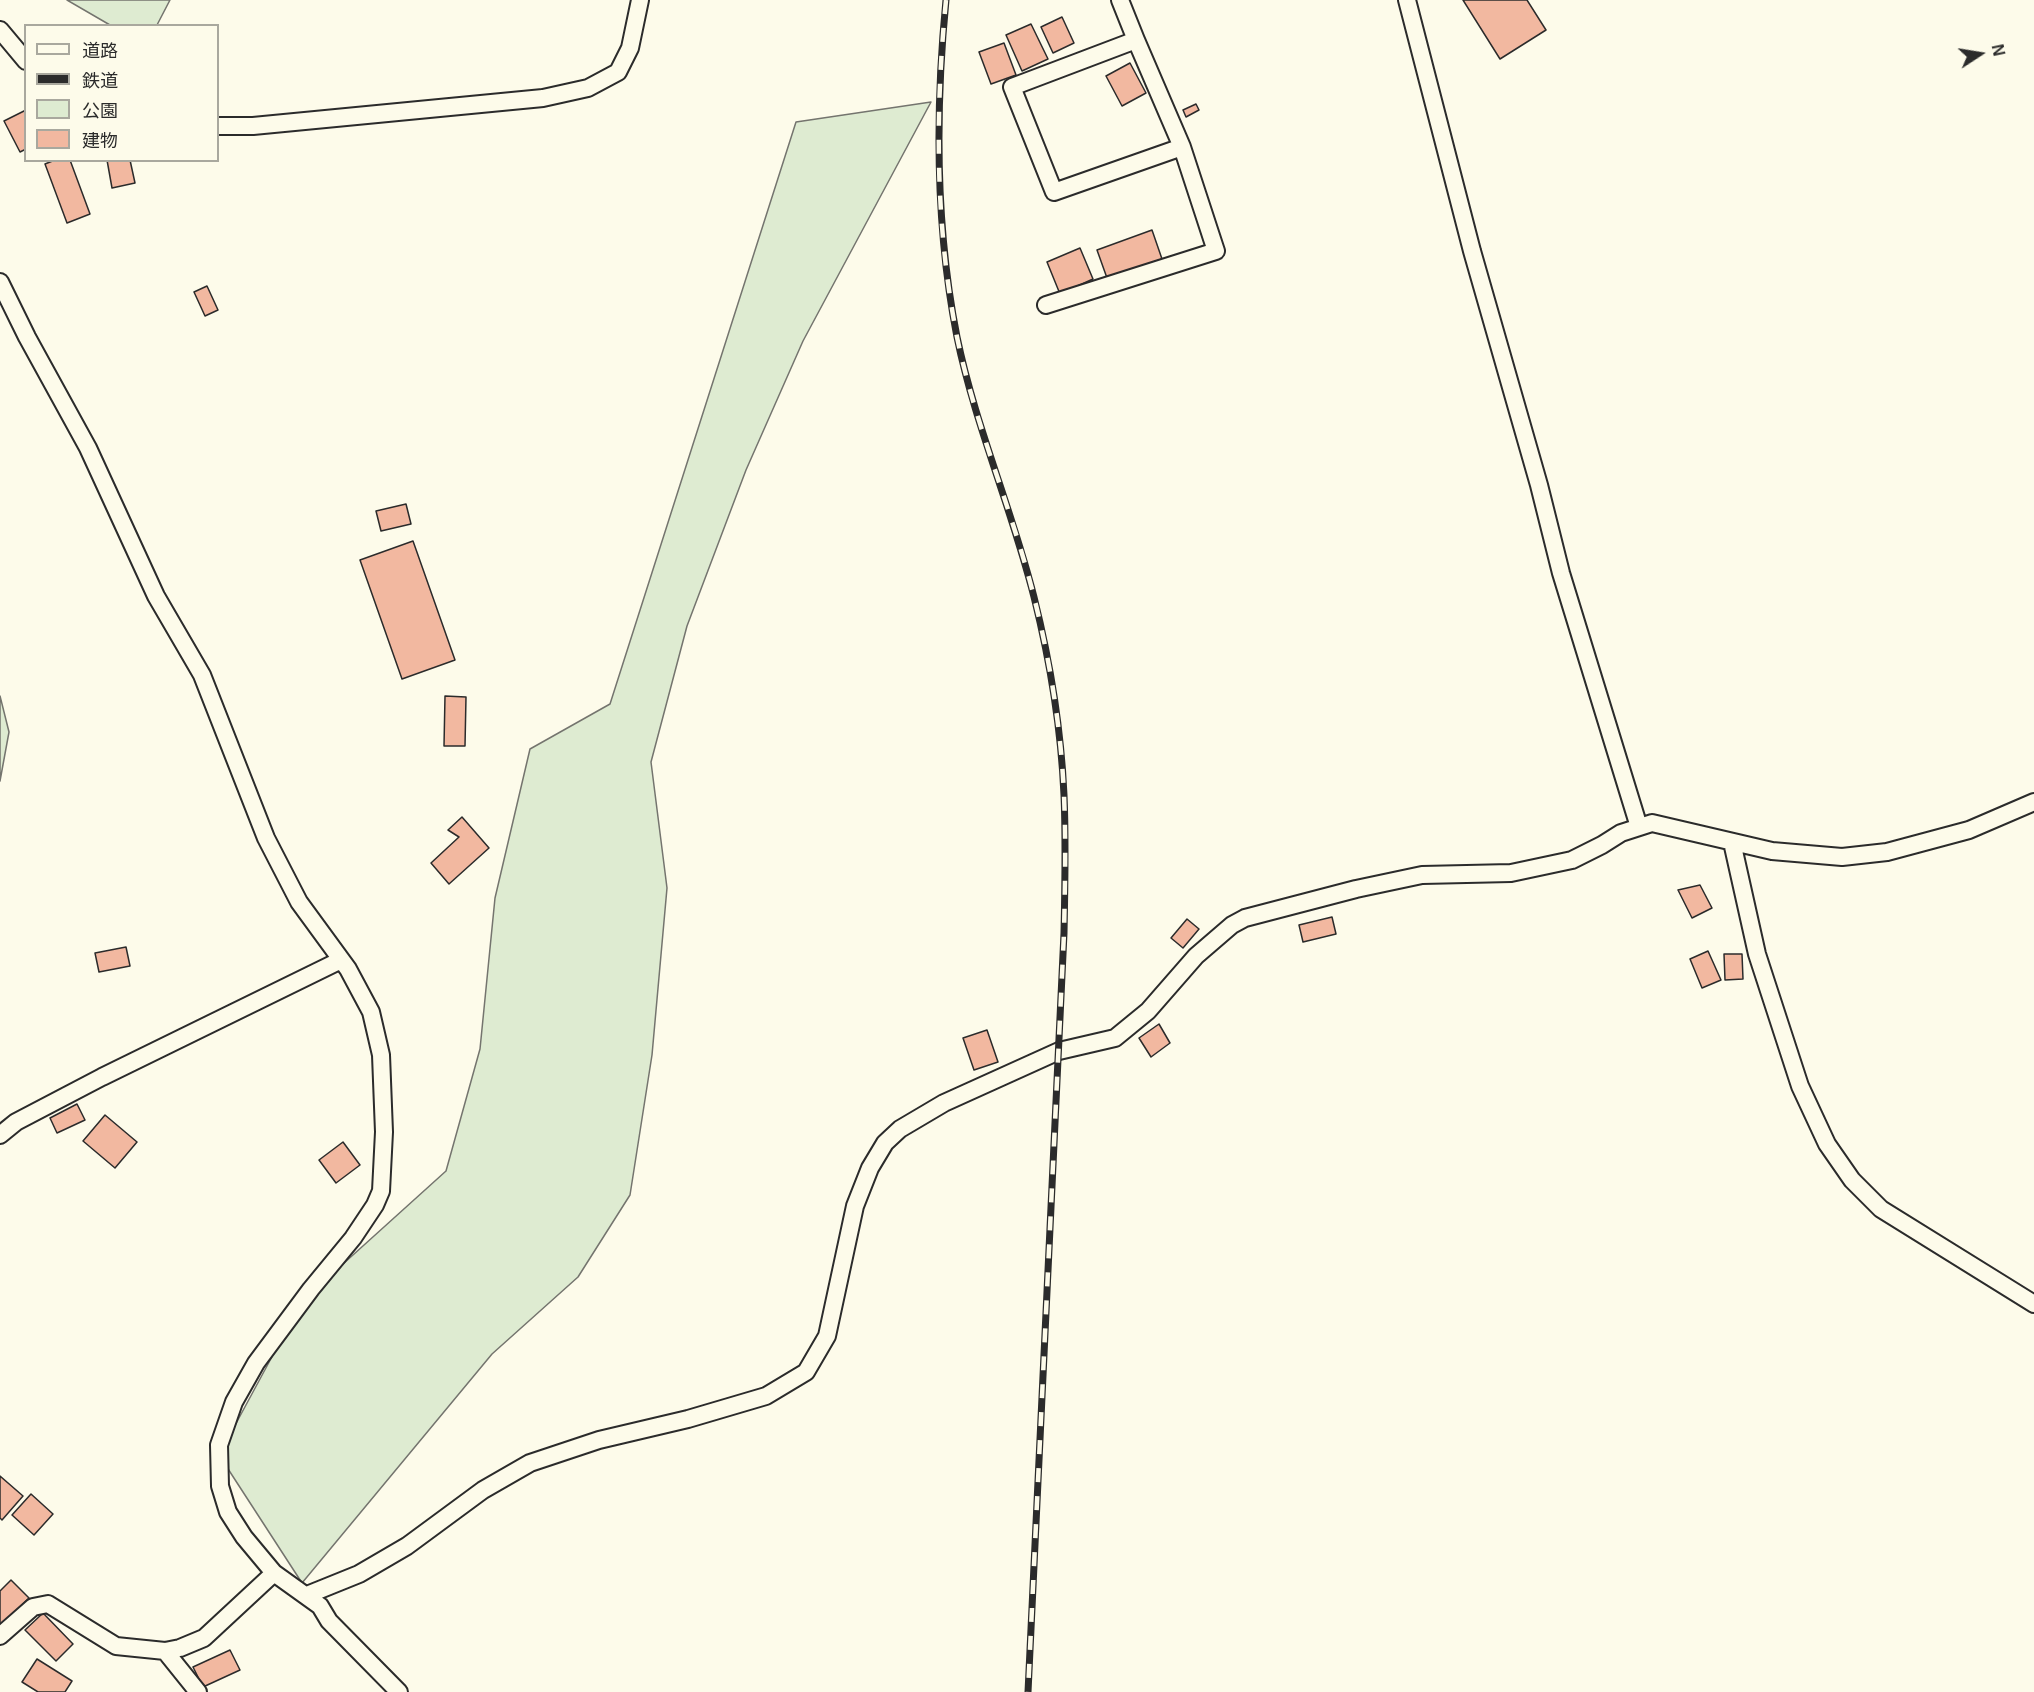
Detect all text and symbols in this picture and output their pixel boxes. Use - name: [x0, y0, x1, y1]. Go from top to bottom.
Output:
- legend: [24, 24, 219, 162]
- north arrow: [1950, 24, 2010, 84]
- text: 道路: [82, 41, 118, 61]
- text: N: [1989, 43, 2008, 58]
- text: 鉄道: [82, 71, 118, 91]
- text: 公園: [82, 101, 118, 121]
- text: 建物: [82, 131, 118, 151]

